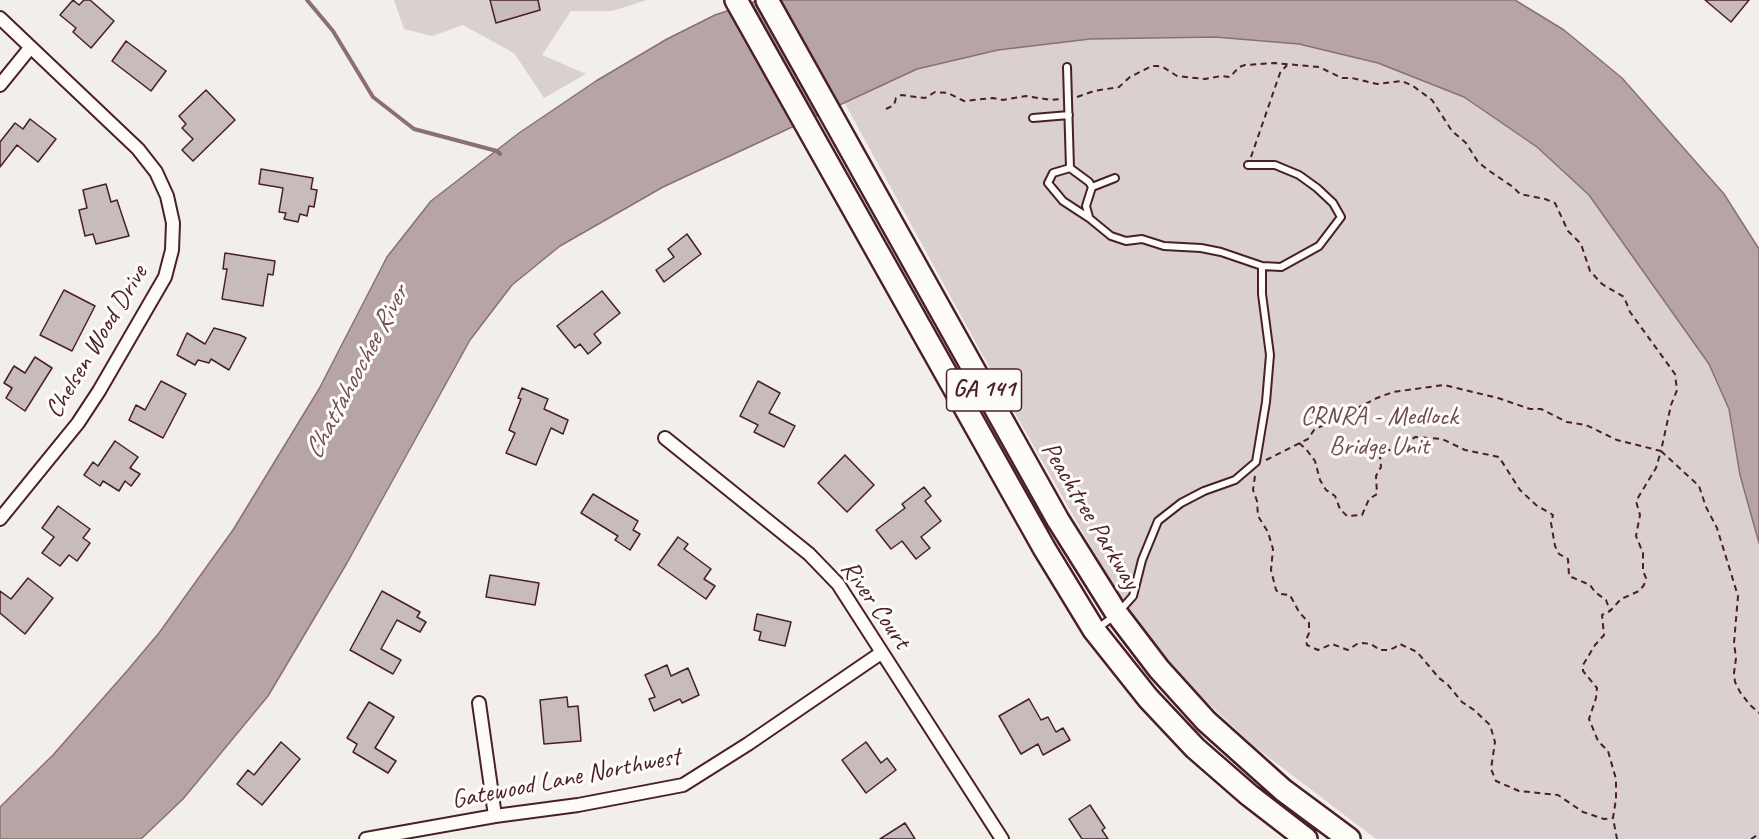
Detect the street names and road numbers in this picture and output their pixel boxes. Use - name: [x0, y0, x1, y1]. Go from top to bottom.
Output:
- street label: Chelsen Wood Drive: [39, 260, 155, 424]
- road number: GA 141: [946, 369, 1022, 411]
- street label: Peachtree Parkway: [1034, 437, 1146, 595]
- street label: River Court: [833, 555, 917, 655]
- street label: Gatewood Lane Northwest: [449, 742, 683, 816]

